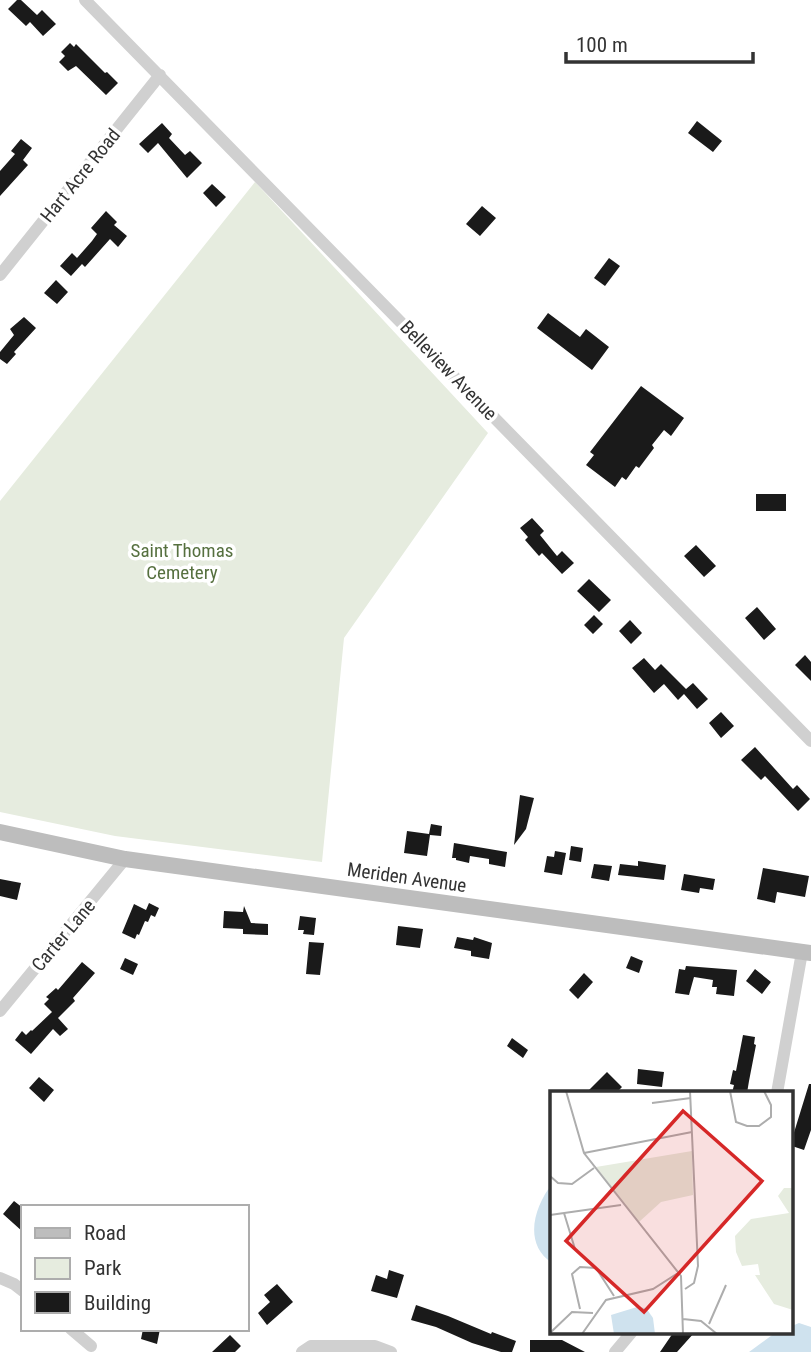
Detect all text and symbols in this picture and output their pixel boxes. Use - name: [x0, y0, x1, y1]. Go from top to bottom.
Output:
- scale bar: [566, 21, 753, 65]
- text: 100 m: [576, 33, 628, 57]
- street label: Hart Acre Road: [36, 124, 125, 227]
- street label: Belleview Avenue: [395, 316, 502, 425]
- park label: Saint Thomas Cemetery: [131, 539, 233, 584]
- street label: Meriden Avenue: [346, 858, 468, 897]
- street label: Carter Lane: [27, 895, 100, 976]
- inset map: [550, 1091, 794, 1334]
- legend: [21, 1205, 248, 1331]
- text: Road: [84, 1221, 126, 1245]
- text: Park: [84, 1256, 122, 1280]
- text: Building: [84, 1291, 151, 1315]

